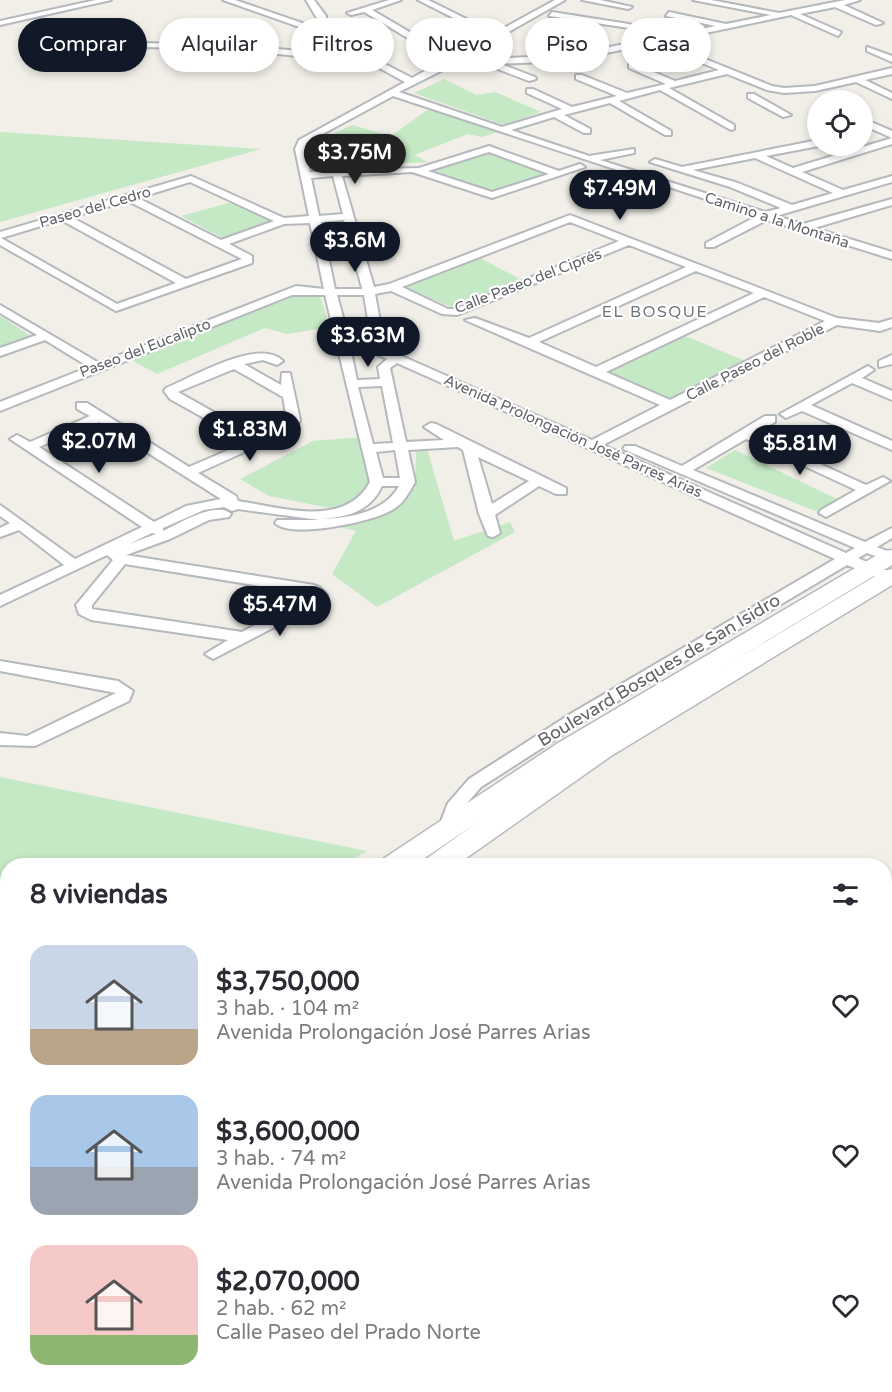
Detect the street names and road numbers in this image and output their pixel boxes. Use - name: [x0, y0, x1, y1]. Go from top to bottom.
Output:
- street label: Paseo del Cedro: [37, 182, 153, 232]
- street label: Camino a la Montaña: [702, 188, 852, 252]
- street label: Calle Paseo del Ciprés: [452, 245, 604, 317]
- street label: Paseo del Eucalipto: [77, 315, 213, 381]
- street label: Calle Paseo del Roble: [683, 319, 827, 405]
- street label: Avenida Prolongación José Parres Arias: [441, 371, 705, 501]
- street label: Boulevard Bosques de San Isidro: [534, 589, 784, 751]

